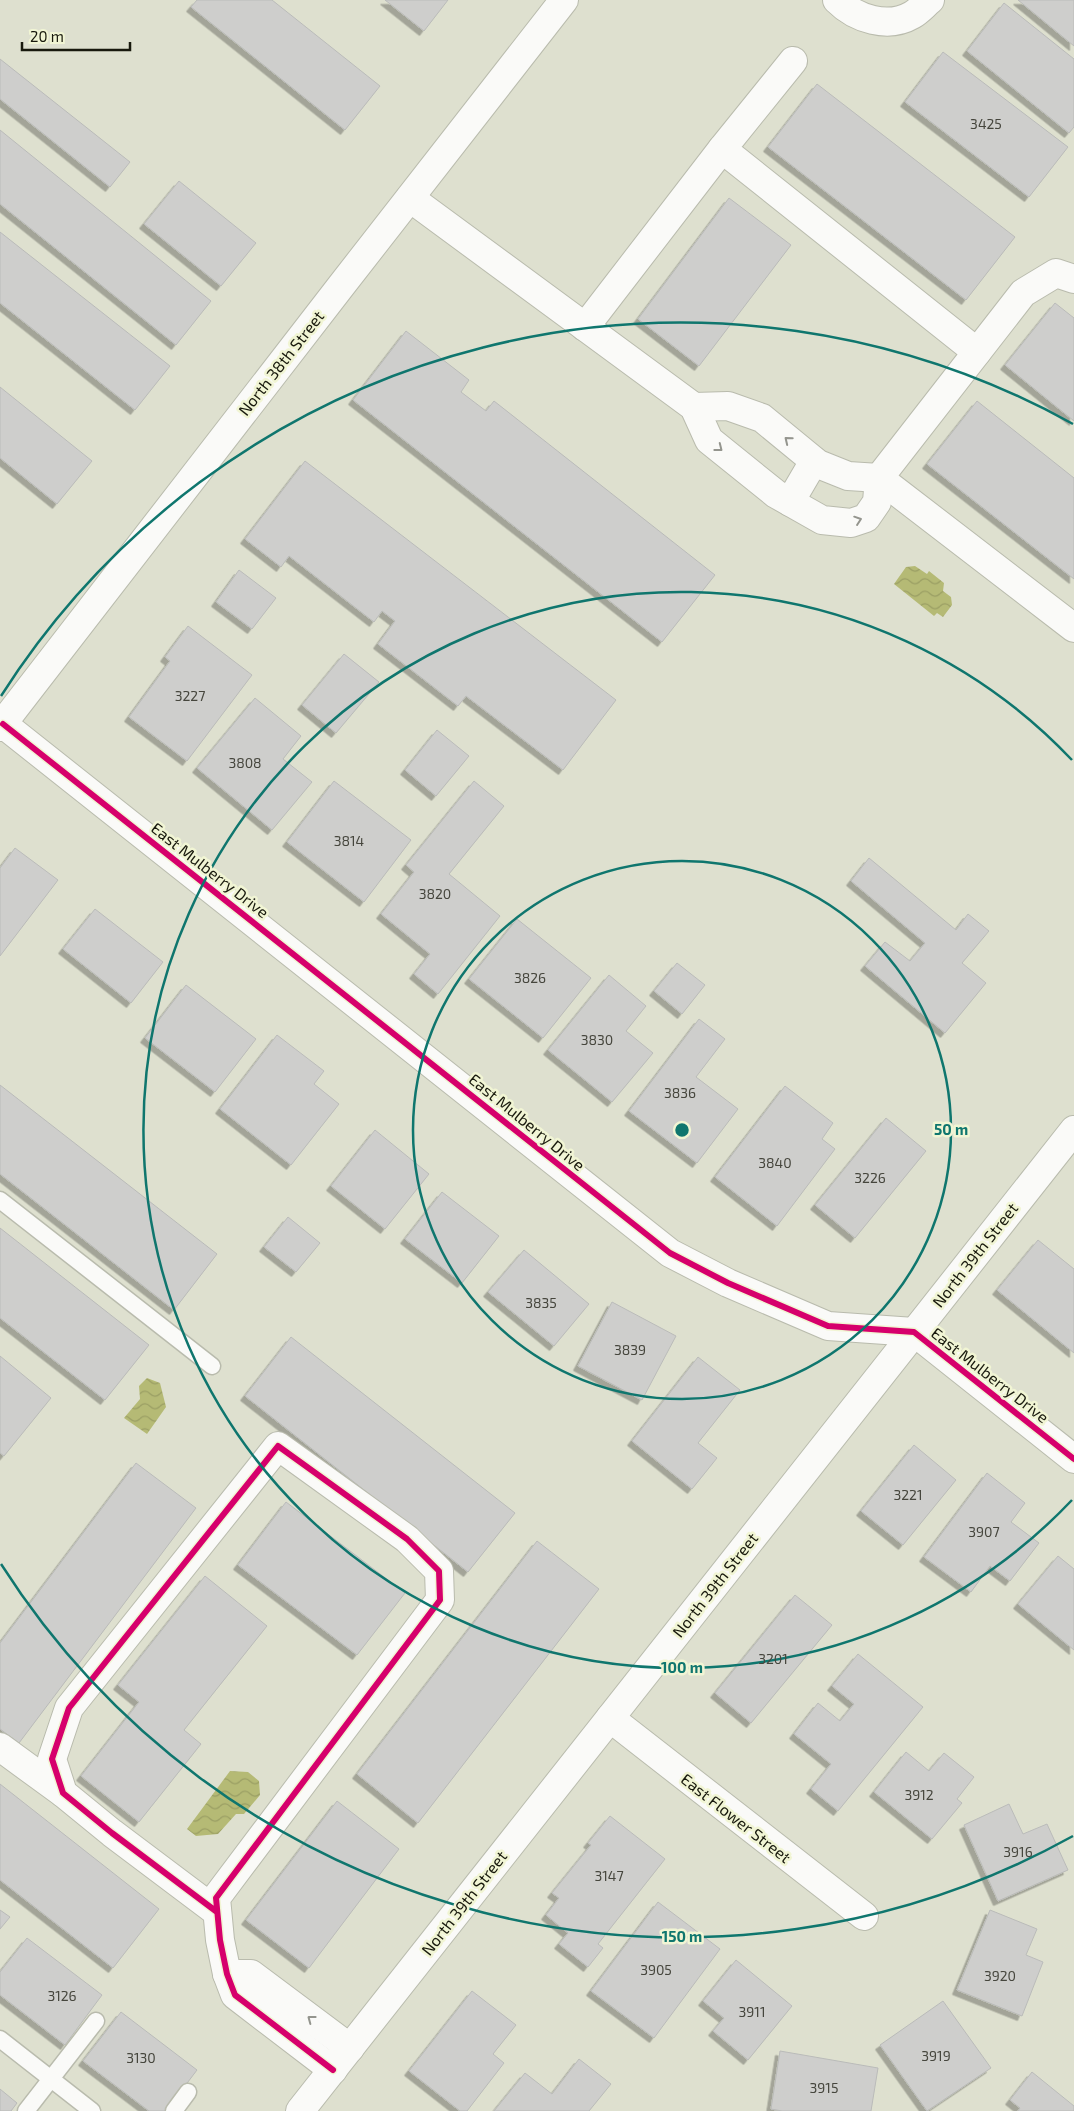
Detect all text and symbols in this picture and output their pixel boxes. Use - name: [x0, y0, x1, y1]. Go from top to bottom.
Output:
- scale bar: [22, 20, 130, 52]
- text: 20 m: [30, 27, 64, 45]
- house number: 3425: [970, 115, 1002, 132]
- street label: North 38th Street: [234, 306, 327, 419]
- one-way arrow: [785, 437, 794, 446]
- one-way arrow: [713, 443, 722, 451]
- one-way arrow: [853, 516, 861, 526]
- house number: 3227: [175, 687, 205, 704]
- house number: 3808: [228, 754, 262, 771]
- street label: East Mulberry Drive: [148, 818, 273, 921]
- house number: 3814: [334, 832, 364, 849]
- house number: 3820: [419, 885, 451, 902]
- house number: 3826: [514, 969, 546, 986]
- house number: 3830: [581, 1031, 613, 1048]
- street label: East Mulberry Drive: [466, 1069, 589, 1174]
- house number: 3836: [664, 1084, 696, 1101]
- text: 50 m: [934, 1120, 968, 1138]
- centre of rings: [673, 1121, 691, 1139]
- house number: 3840: [758, 1154, 792, 1171]
- house number: 3226: [854, 1169, 886, 1186]
- street label: North 39th Street: [928, 1199, 1021, 1311]
- house number: 3835: [525, 1294, 557, 1311]
- street label: East Mulberry Drive: [928, 1323, 1053, 1426]
- house number: 3839: [614, 1341, 646, 1358]
- house number: 3221: [893, 1486, 923, 1503]
- house number: 3907: [968, 1523, 1000, 1540]
- street label: North 39th Street: [668, 1529, 761, 1641]
- house number: 3201: [758, 1650, 788, 1667]
- text: 100 m: [661, 1658, 703, 1676]
- street label: East Flower Street: [678, 1769, 795, 1866]
- house number: 3912: [904, 1786, 934, 1803]
- house number: 3916: [1003, 1843, 1033, 1860]
- street label: North 39th Street: [417, 1847, 510, 1959]
- house number: 3147: [594, 1867, 624, 1884]
- text: 150 m: [662, 1927, 702, 1945]
- house number: 3905: [640, 1961, 672, 1978]
- house number: 3920: [984, 1967, 1016, 1984]
- house number: 3126: [47, 1987, 77, 2004]
- house number: 3911: [739, 2003, 765, 2020]
- one-way arrow: [308, 2016, 317, 2024]
- house number: 3919: [921, 2047, 951, 2064]
- house number: 3130: [126, 2049, 156, 2066]
- house number: 3915: [810, 2079, 838, 2096]

